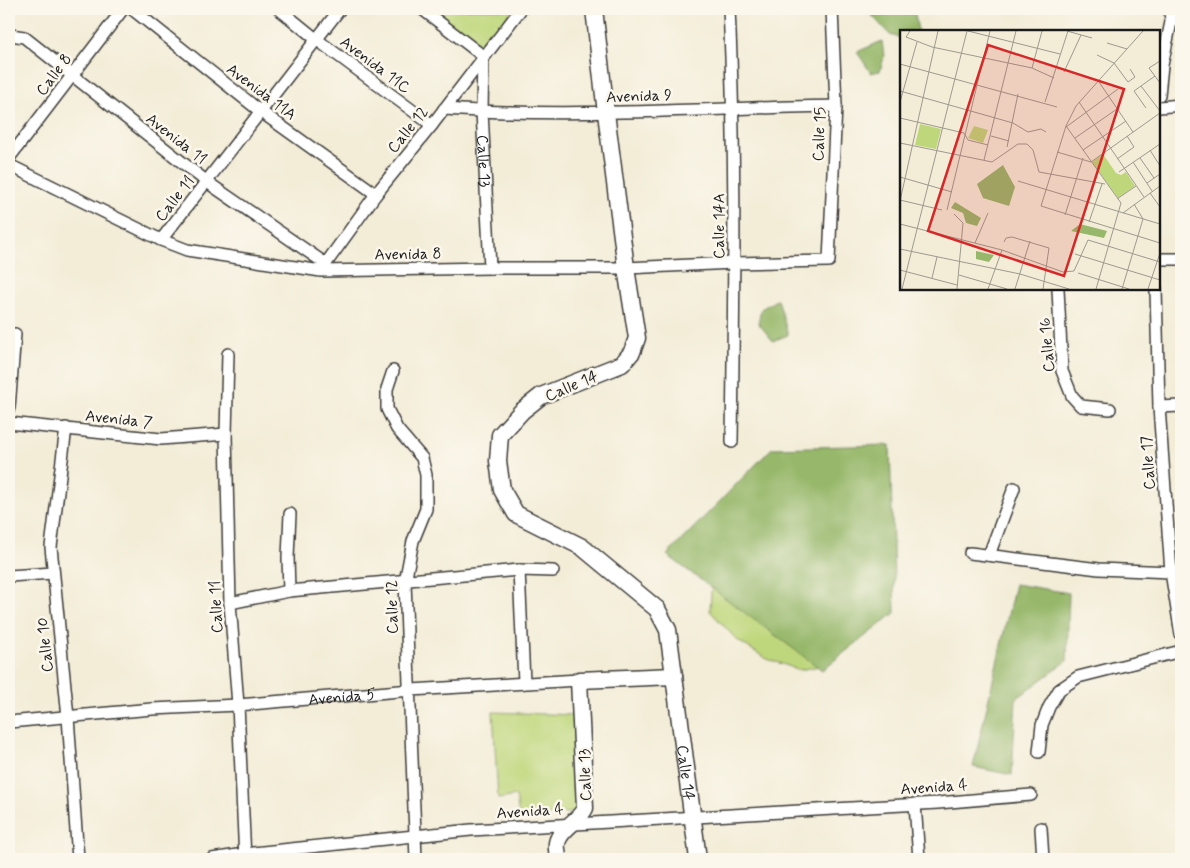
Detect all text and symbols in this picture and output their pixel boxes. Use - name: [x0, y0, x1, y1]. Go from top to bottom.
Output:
- inset map: [900, 30, 1160, 290]
- street label: Avenida 11C: [335, 32, 415, 99]
- street label: Calle 8: [31, 50, 77, 100]
- street label: Avenida 11A: [222, 59, 300, 125]
- street label: Avenida 9: [606, 85, 672, 108]
- street label: Calle 12: [383, 102, 433, 158]
- street label: Calle 15: [808, 106, 831, 162]
- street label: Avenida 11: [141, 109, 211, 170]
- street label: Calle 13: [471, 134, 495, 188]
- street label: Calle 11: [151, 172, 200, 226]
- street label: Calle 14A: [709, 193, 730, 259]
- street label: Avenida 8: [374, 243, 442, 266]
- street label: Calle 16: [1035, 317, 1060, 373]
- street label: Calle 14: [542, 366, 602, 407]
- street label: Avenida 7: [84, 406, 154, 434]
- street label: Calle 17: [1136, 435, 1161, 491]
- street label: Calle 11: [205, 580, 228, 634]
- street label: Calle 12: [382, 580, 403, 634]
- street label: Calle 10: [32, 616, 59, 673]
- street label: Avenida 5: [307, 684, 377, 711]
- street label: Calle 14: [671, 744, 699, 802]
- street label: Calle 13: [574, 748, 597, 802]
- street label: Avenida 4: [900, 775, 968, 800]
- street label: Avenida 4: [496, 799, 564, 824]

